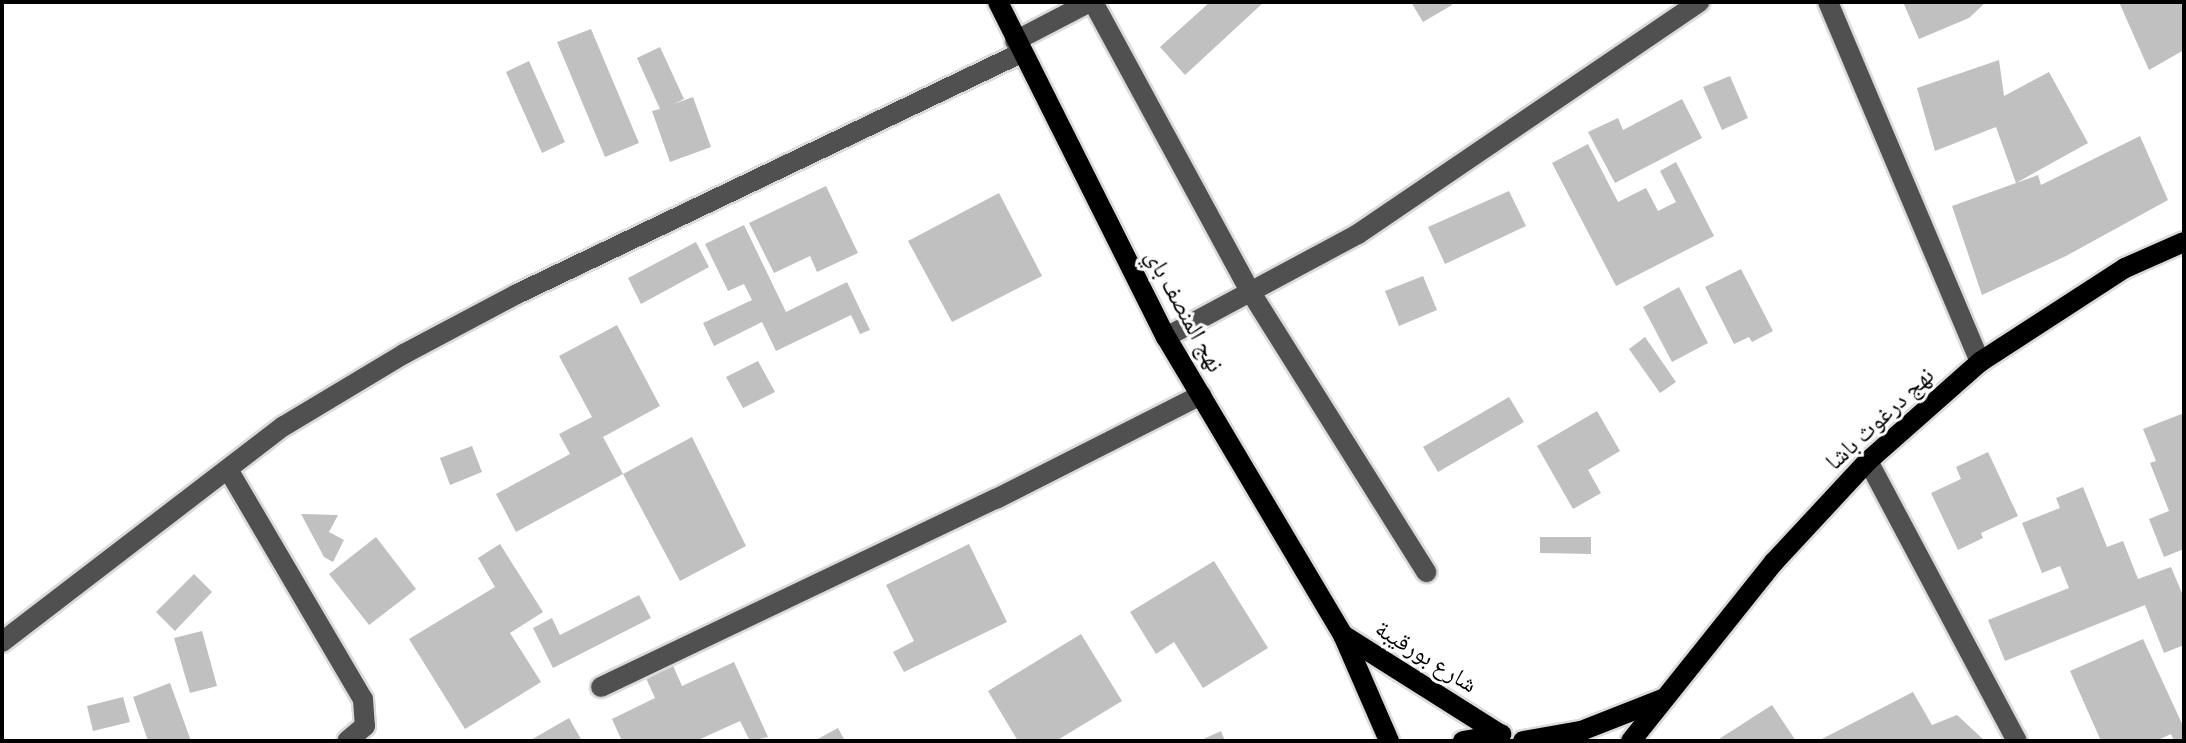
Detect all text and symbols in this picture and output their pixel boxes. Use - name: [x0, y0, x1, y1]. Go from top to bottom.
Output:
- street label: نهج المنصف باي: [1138, 245, 1230, 377]
- street label: نهج درغوث باشا: [1820, 361, 1940, 477]
- street label: شارع بورقيبة: [1370, 614, 1482, 700]

